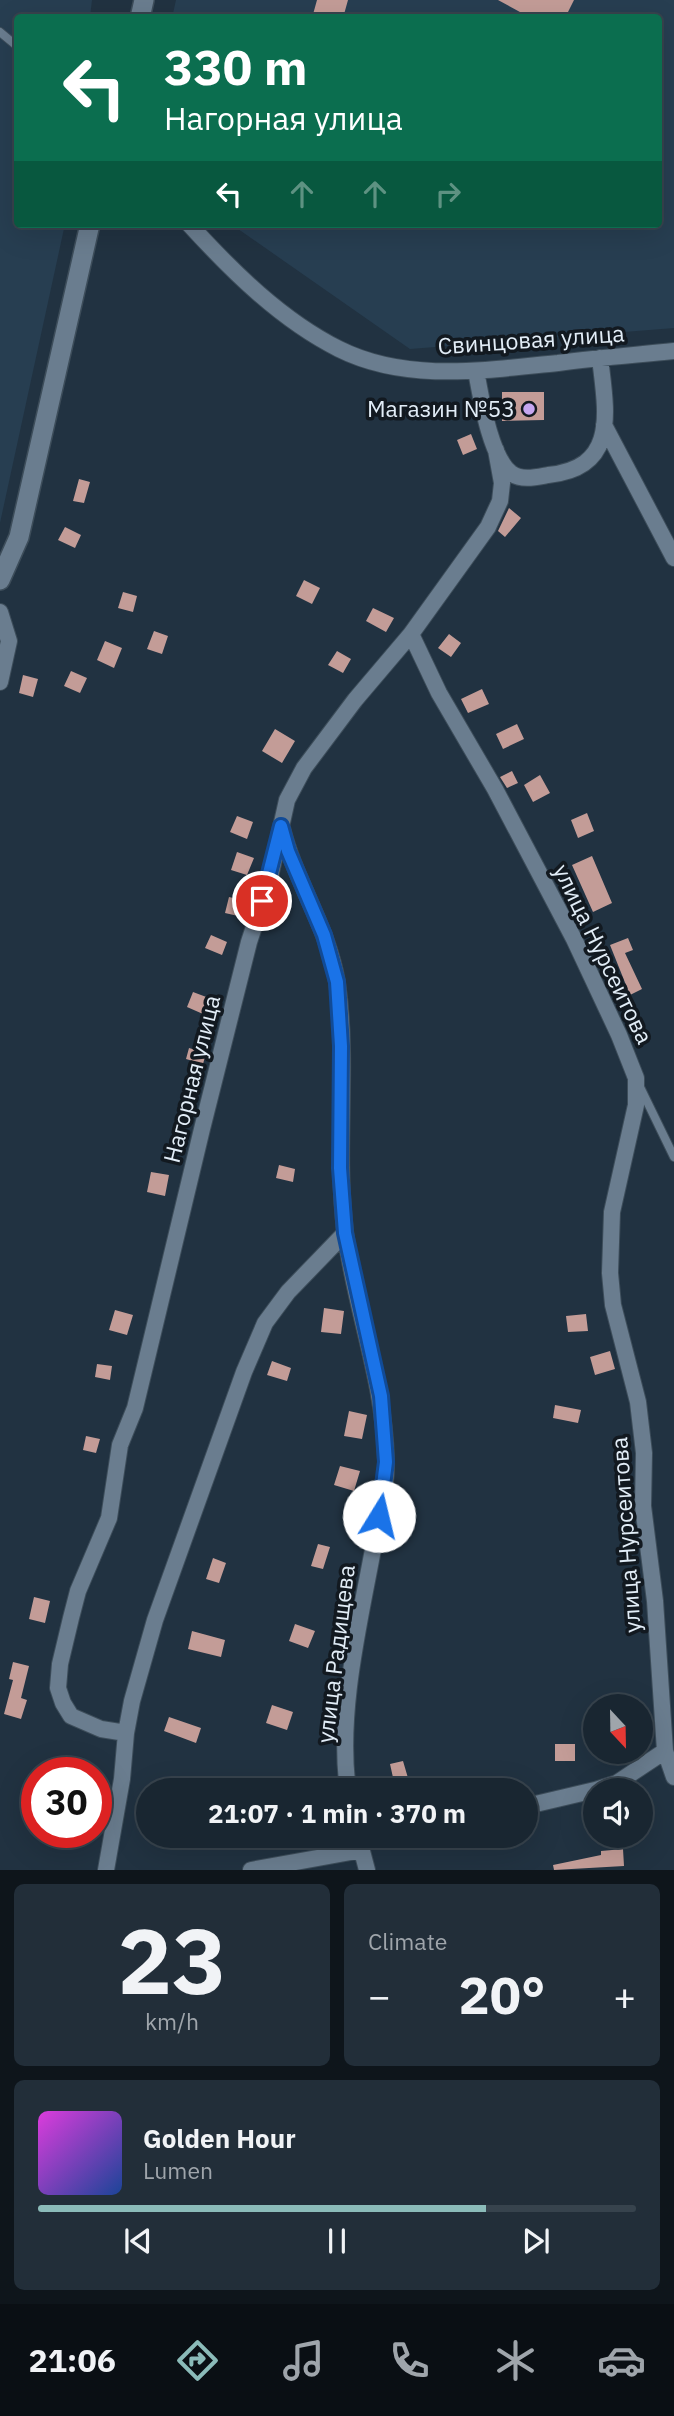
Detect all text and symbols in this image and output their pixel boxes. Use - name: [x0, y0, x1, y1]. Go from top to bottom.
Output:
- text: 330 m: [164, 35, 308, 98]
- icon: left: [49, 42, 140, 133]
- text: Нагорная улица: [164, 97, 403, 139]
- icon: left: [210, 175, 248, 213]
- icon: ahead: [283, 175, 321, 213]
- icon: ahead: [356, 175, 394, 213]
- icon: right: [429, 175, 467, 213]
- street label: Свинцовая улица: [436, 318, 625, 360]
- place label: Магазин №53: [367, 393, 515, 423]
- marker: Магазин №53: [521, 401, 537, 417]
- street label: улица Нурсеитова: [547, 859, 660, 1048]
- pin: [232, 871, 292, 931]
- icon: arrive: [243, 882, 281, 920]
- street label: Нагорная улица: [156, 992, 226, 1166]
- street label: улица Нурсеитова: [603, 1436, 647, 1634]
- position arrow: [342, 1479, 416, 1553]
- street label: улица Радищева: [309, 1563, 361, 1745]
- north arrow: [583, 1694, 653, 1764]
- map controls: [583, 1694, 653, 1848]
- speed limit sign: 30: [21, 1757, 112, 1848]
- button: sound: [583, 1778, 653, 1848]
- text: 21:07 · 1 min · 370 m: [208, 1796, 466, 1830]
- text: 23: [117, 1901, 227, 2019]
- text: Climate: [368, 1926, 447, 1956]
- text: 20°: [459, 1961, 545, 2028]
- text: −: [368, 1971, 391, 2020]
- text: +: [613, 1971, 636, 2020]
- text: km/h: [145, 2006, 199, 2036]
- text: Golden Hour: [143, 2121, 296, 2155]
- text: Lumen: [143, 2155, 213, 2185]
- icon: previous: [119, 2222, 157, 2260]
- icon: pause: [318, 2222, 356, 2260]
- icon: next: [517, 2222, 555, 2260]
- icon: directions: [173, 2336, 222, 2385]
- icon: music: [279, 2336, 328, 2385]
- icon: phone: [385, 2336, 434, 2385]
- icon: climate: [491, 2336, 540, 2385]
- icon: car: [597, 2336, 646, 2385]
- text: 21:06: [28, 2339, 116, 2381]

